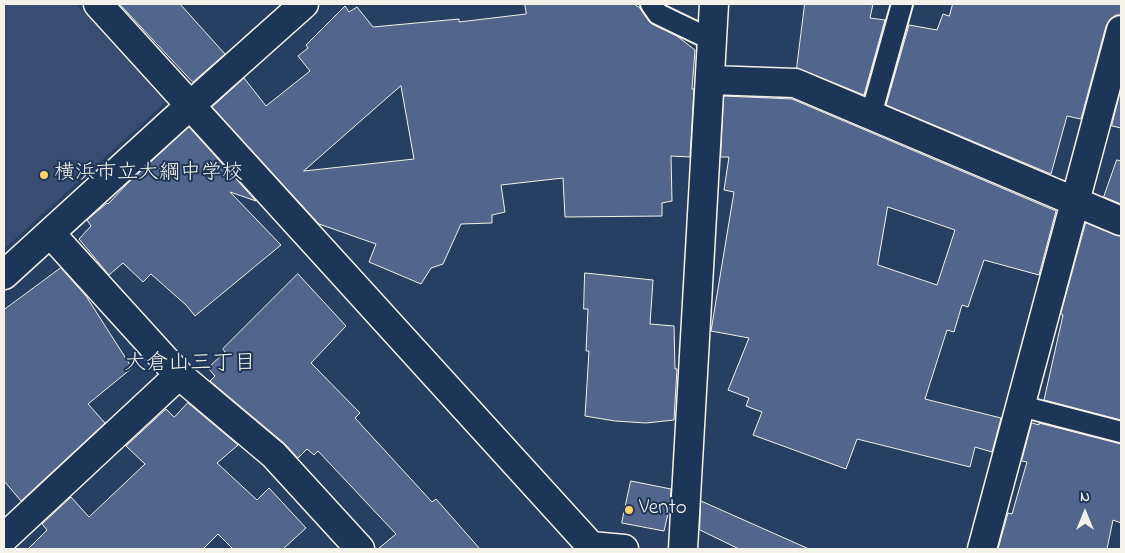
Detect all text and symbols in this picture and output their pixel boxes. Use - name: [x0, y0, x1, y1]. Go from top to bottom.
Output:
- place label: 横浜市立大綱中学校: [54, 162, 243, 188]
- marker: 横浜市立大綱中学校: [38, 169, 50, 181]
- district label: 大倉山三丁目: [124, 352, 256, 378]
- text: N: [1080, 487, 1090, 508]
- north arrow: [1060, 488, 1110, 538]
- place label: Vento: [639, 497, 687, 523]
- marker: Vento: [623, 504, 635, 516]

